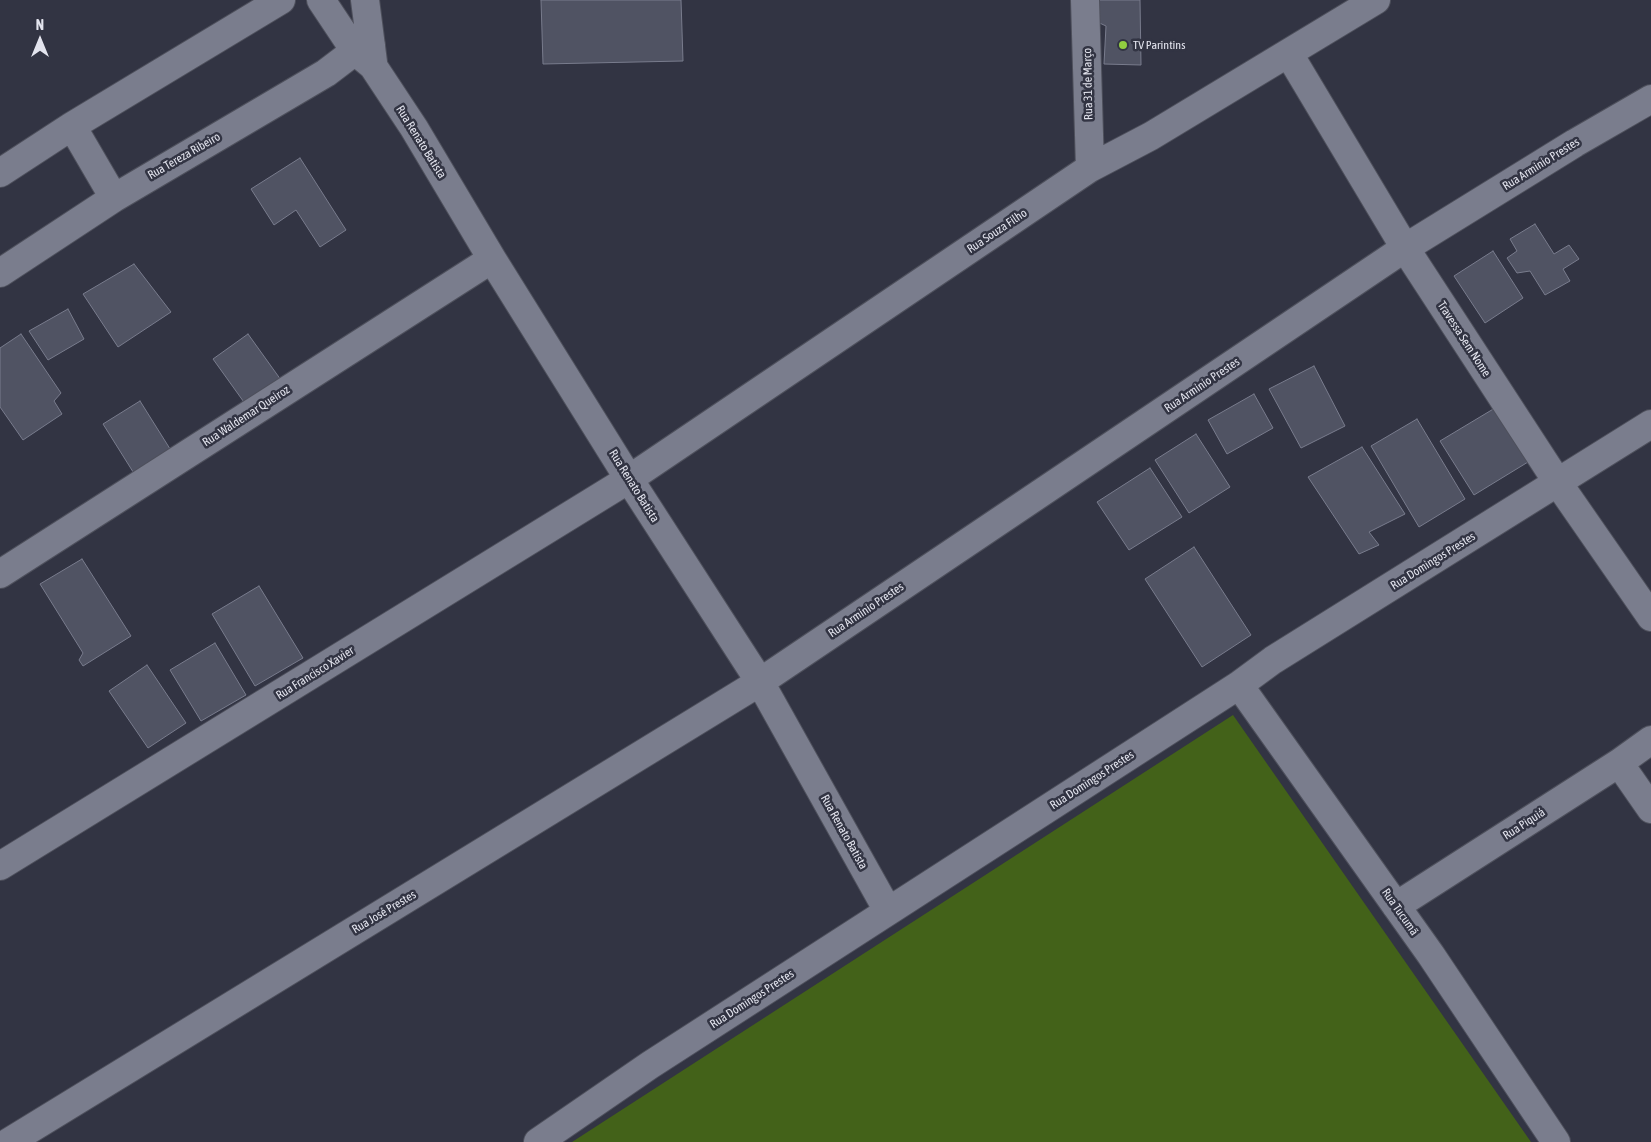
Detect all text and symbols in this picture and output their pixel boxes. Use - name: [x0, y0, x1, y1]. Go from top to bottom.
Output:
- north arrow: [15, 15, 65, 65]
- text: N: [36, 17, 44, 33]
- place label: TV Parintins: [1133, 38, 1185, 52]
- marker: TV Parintins: [1117, 39, 1129, 51]
- street label: Rua 31 de Março: [1080, 48, 1096, 120]
- street label: Rua Renato Batista: [393, 103, 449, 181]
- street label: Rua Tereza Ribeiro: [145, 129, 223, 183]
- street label: Rua Arminio Prestes: [1500, 135, 1582, 193]
- street label: Rua Souza Filho: [964, 206, 1030, 256]
- street label: Travessa Sem Nome: [1434, 299, 1494, 379]
- street label: Rua Arminio Prestes: [1162, 354, 1242, 416]
- street label: Rua Waldemar Queiroz: [200, 382, 292, 450]
- street label: Rua Renato Batista: [606, 447, 662, 525]
- street label: Rua Domingos Prestes: [1388, 529, 1478, 593]
- street label: Rua Arminio Prestes: [826, 579, 906, 641]
- street label: Rua Francisco Xavier: [273, 643, 357, 703]
- street label: Rua Domingos Prestes: [1047, 748, 1137, 812]
- street label: Rua Renato Batista: [818, 792, 870, 872]
- street label: Rua Piquiá: [1500, 805, 1548, 843]
- street label: Rua Tucumã: [1379, 886, 1421, 938]
- street label: Rua José Prestes: [349, 887, 419, 937]
- street label: Rua Domingos Prestes: [707, 967, 797, 1031]

